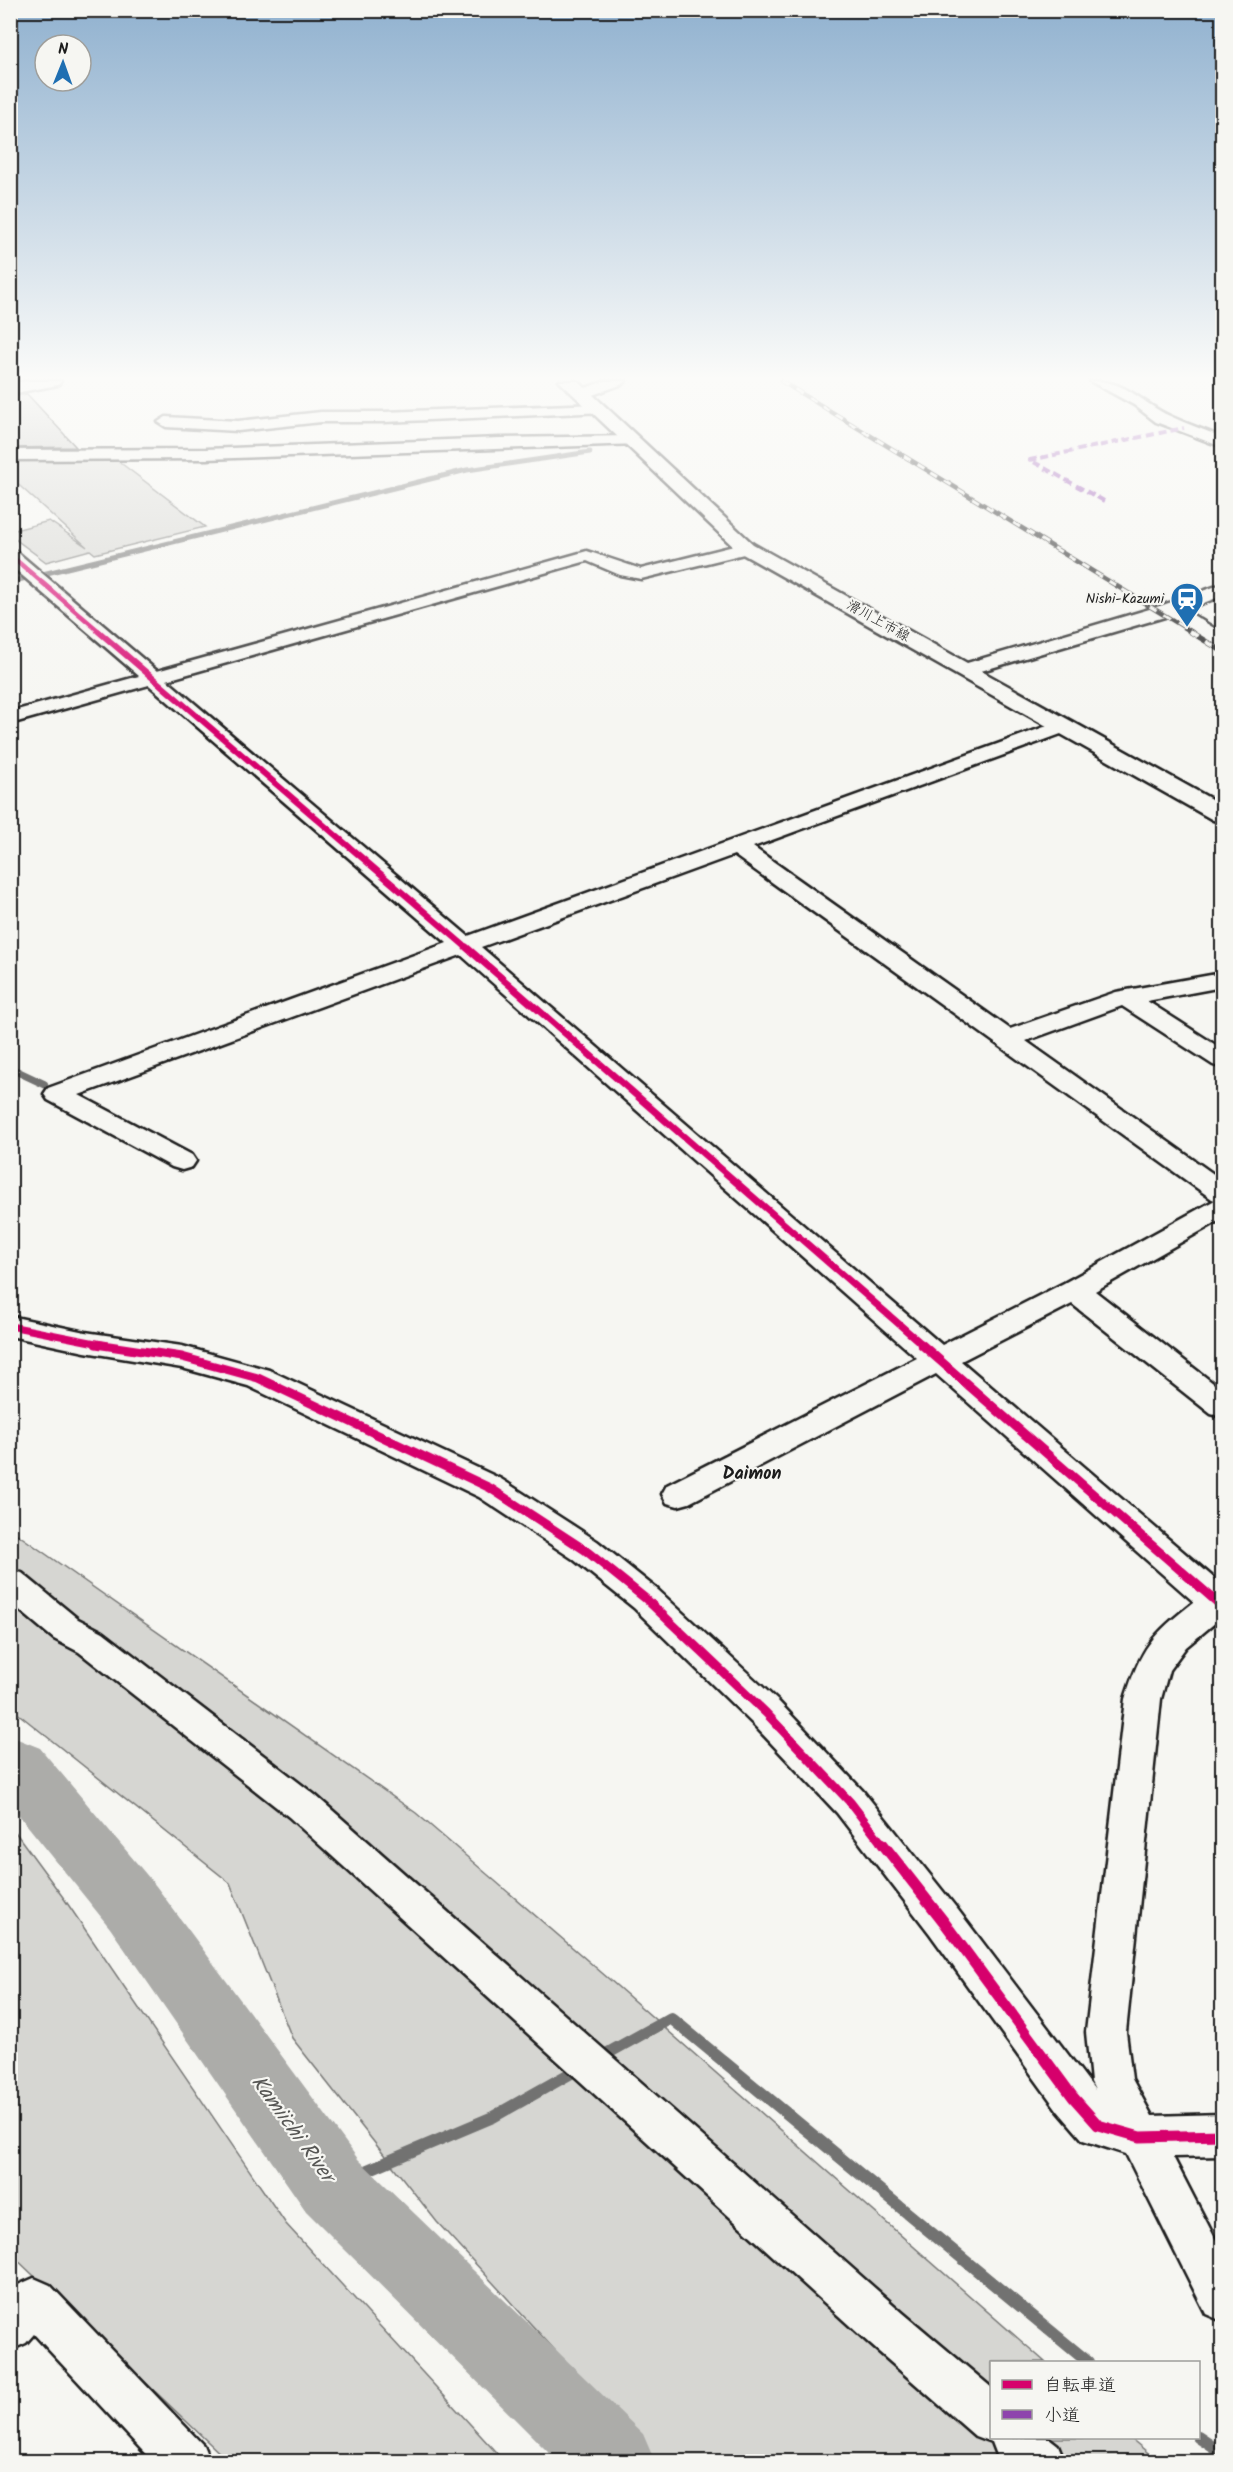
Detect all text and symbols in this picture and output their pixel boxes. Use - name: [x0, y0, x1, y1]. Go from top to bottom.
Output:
- north arrow: [33, 33, 93, 93]
- text: N: [58, 37, 69, 62]
- station icon: Nishi-Kazumi: [1169, 581, 1205, 628]
- place label: Nishi-Kazumi: [1086, 588, 1165, 610]
- street label: 滑川上市線: [842, 594, 914, 648]
- district label: Daimon: [723, 1460, 781, 1489]
- water label: Kamiichi River: [242, 2069, 345, 2193]
- legend: [990, 2361, 1200, 2439]
- text: 自転車道: [1044, 2372, 1116, 2401]
- text: 小道: [1044, 2402, 1080, 2431]

